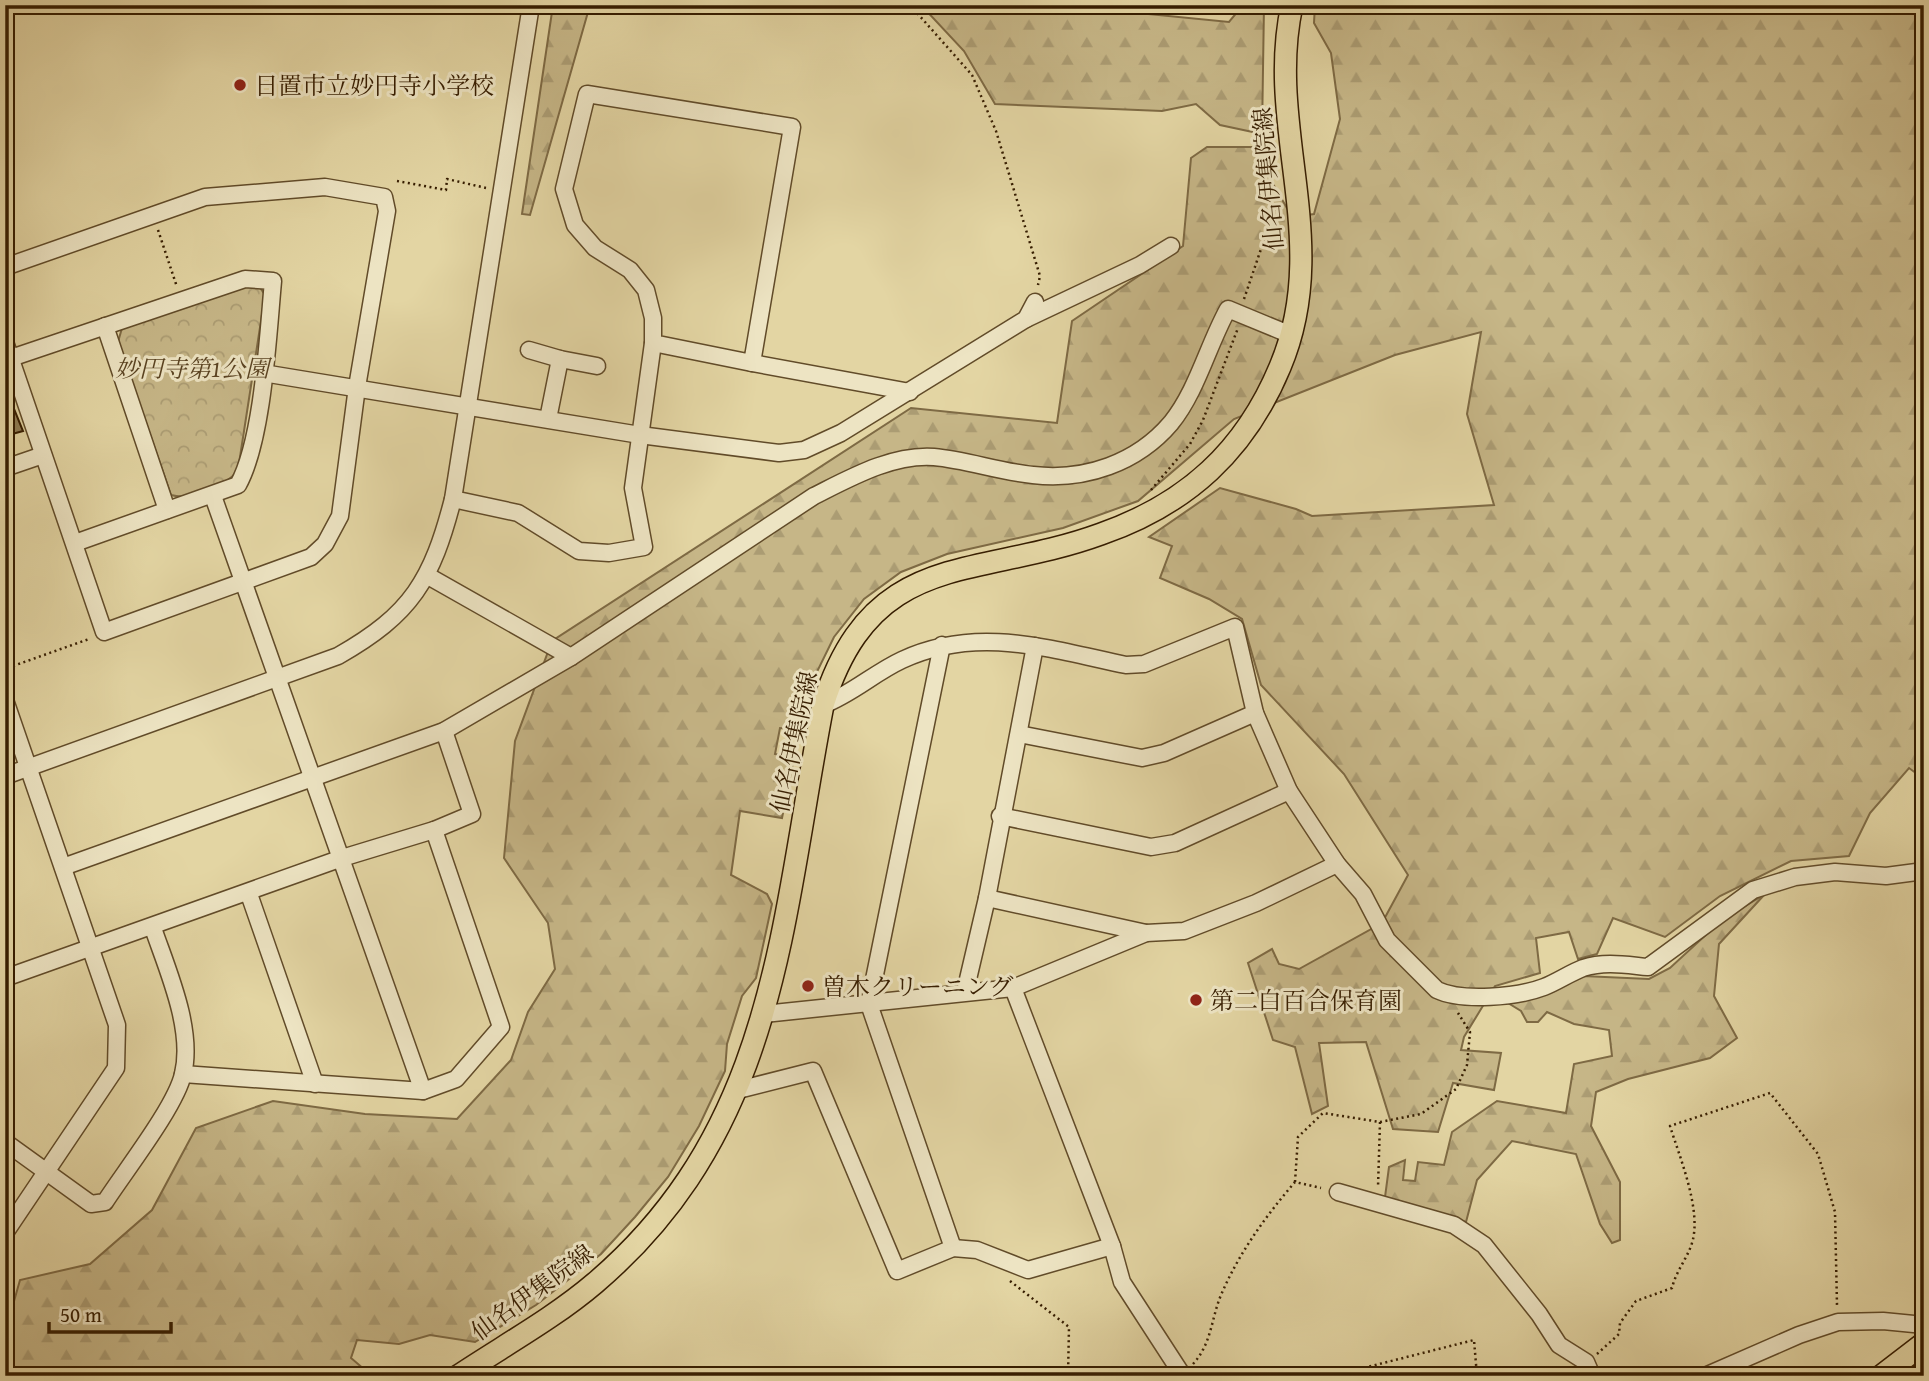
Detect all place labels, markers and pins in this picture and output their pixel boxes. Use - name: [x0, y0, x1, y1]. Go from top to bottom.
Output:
- place label: 日置市立妙円寺小学校: [254, 68, 494, 103]
- marker: 日置市立妙円寺小学校: [232, 77, 248, 93]
- place label: 曽木クリーニング: [822, 969, 1014, 1004]
- marker: 曽木クリーニング: [800, 978, 816, 994]
- place label: 第二白百合保育園: [1210, 983, 1402, 1018]
- marker: 第二白百合保育園: [1188, 992, 1204, 1008]

